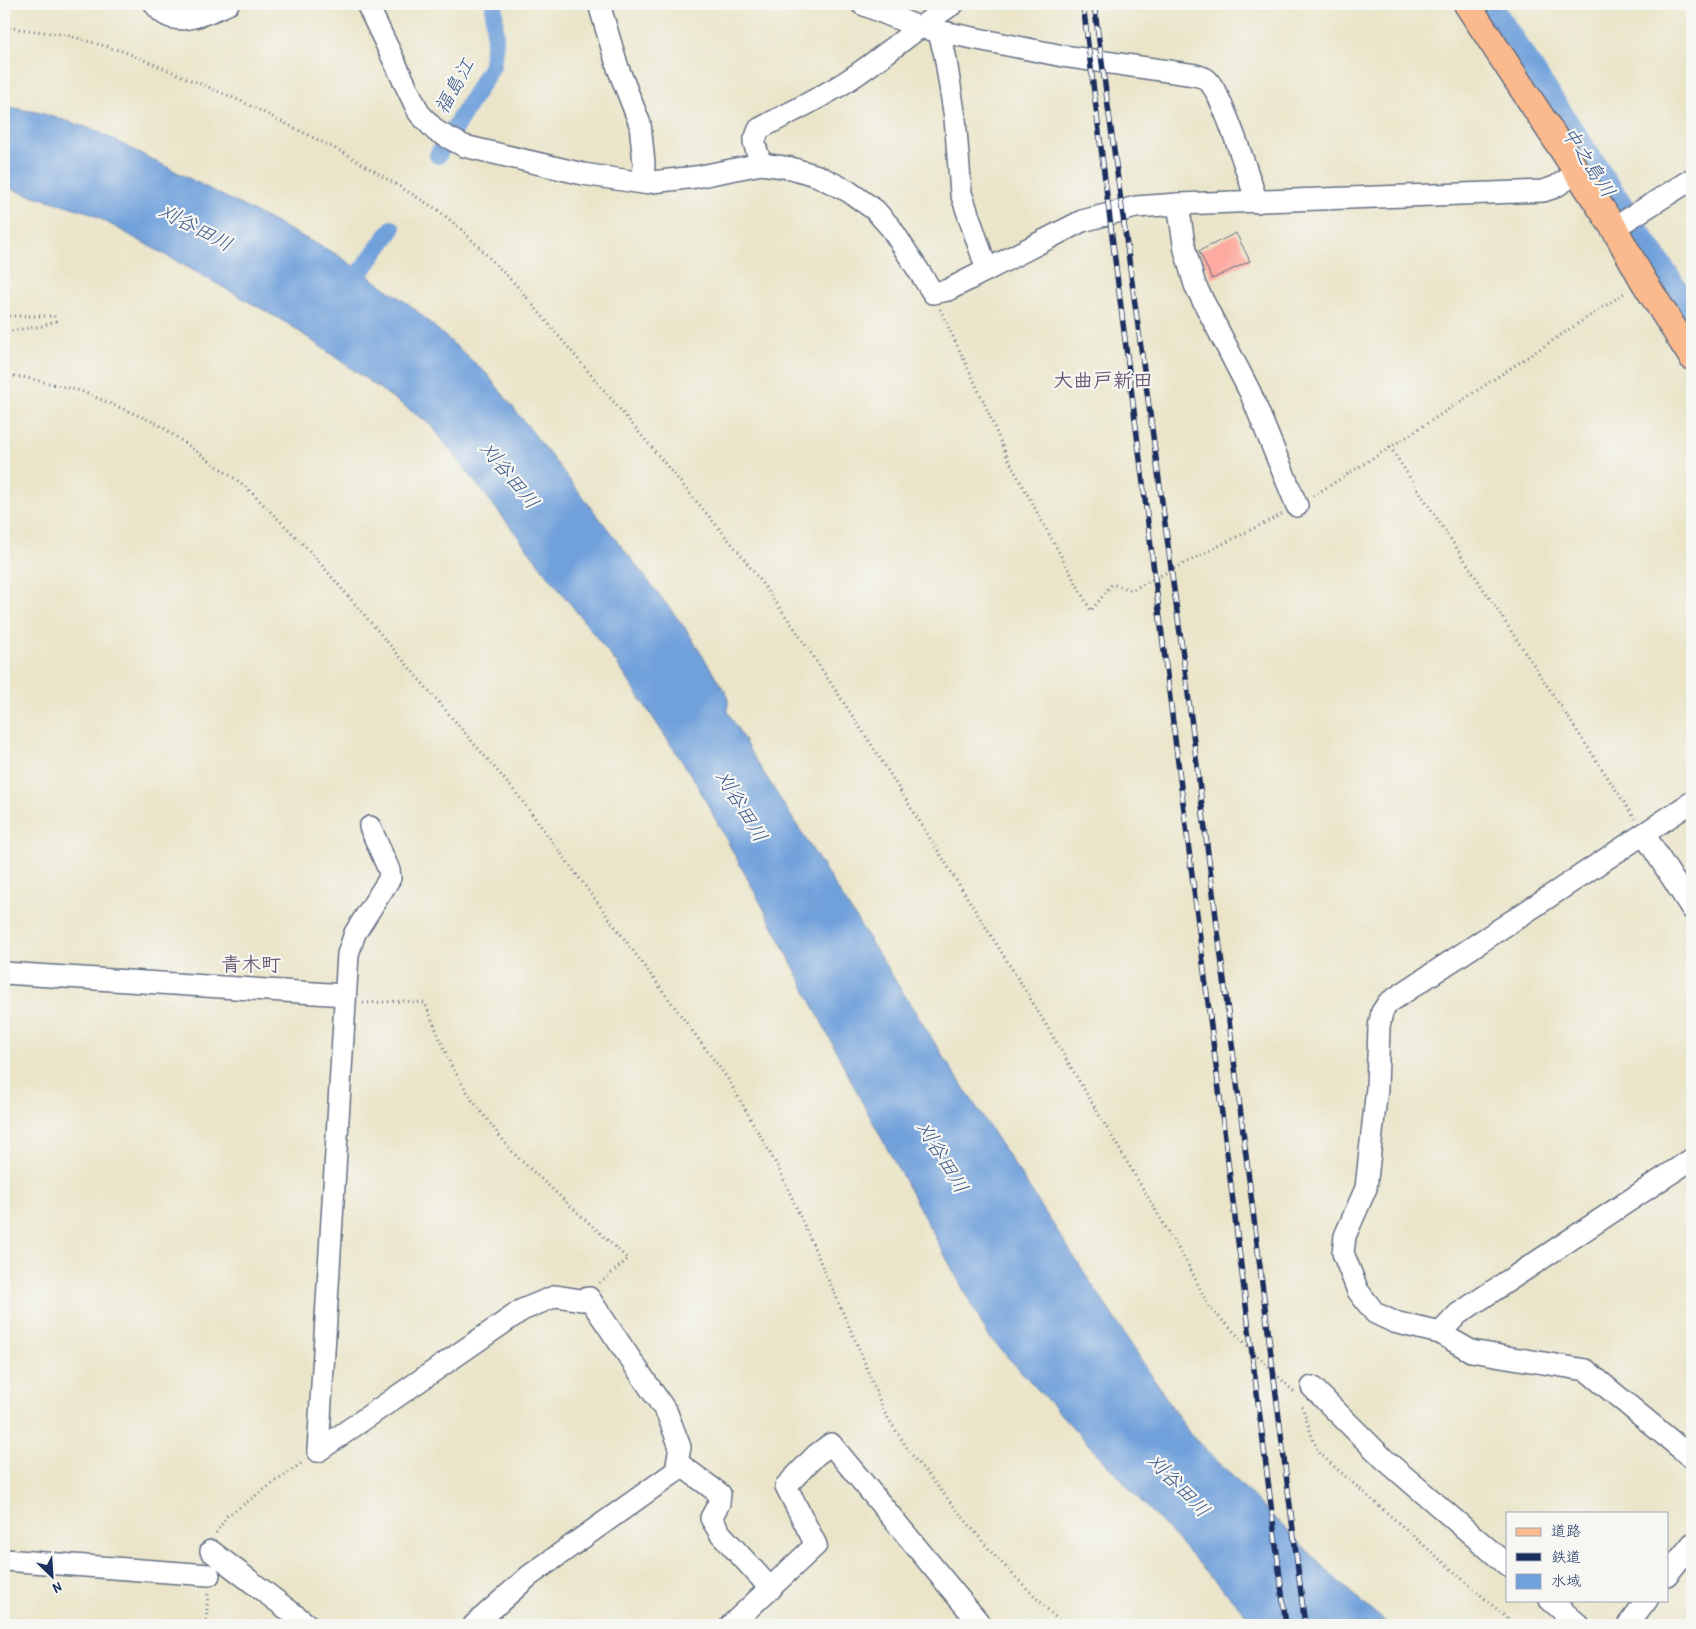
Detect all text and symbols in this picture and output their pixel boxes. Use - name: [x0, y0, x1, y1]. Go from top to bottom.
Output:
- water label: 福島江: [427, 52, 480, 119]
- water label: 中之島川: [1556, 121, 1623, 203]
- water label: 刈谷田川: [155, 196, 238, 257]
- district label: 大曲戸新田: [1053, 366, 1153, 393]
- water label: 刈谷田川: [475, 435, 546, 514]
- water label: 刈谷田川: [710, 765, 775, 847]
- district label: 青木町: [221, 950, 281, 977]
- water label: 刈谷田川: [911, 1116, 976, 1198]
- water label: 刈谷田川: [1142, 1447, 1217, 1523]
- legend: [1506, 1512, 1668, 1602]
- text: 道路: [1551, 1520, 1581, 1541]
- text: 鉄道: [1551, 1546, 1581, 1567]
- north arrow: [28, 1552, 78, 1602]
- text: 水域: [1551, 1570, 1581, 1591]
- text: N: [50, 1578, 65, 1599]

